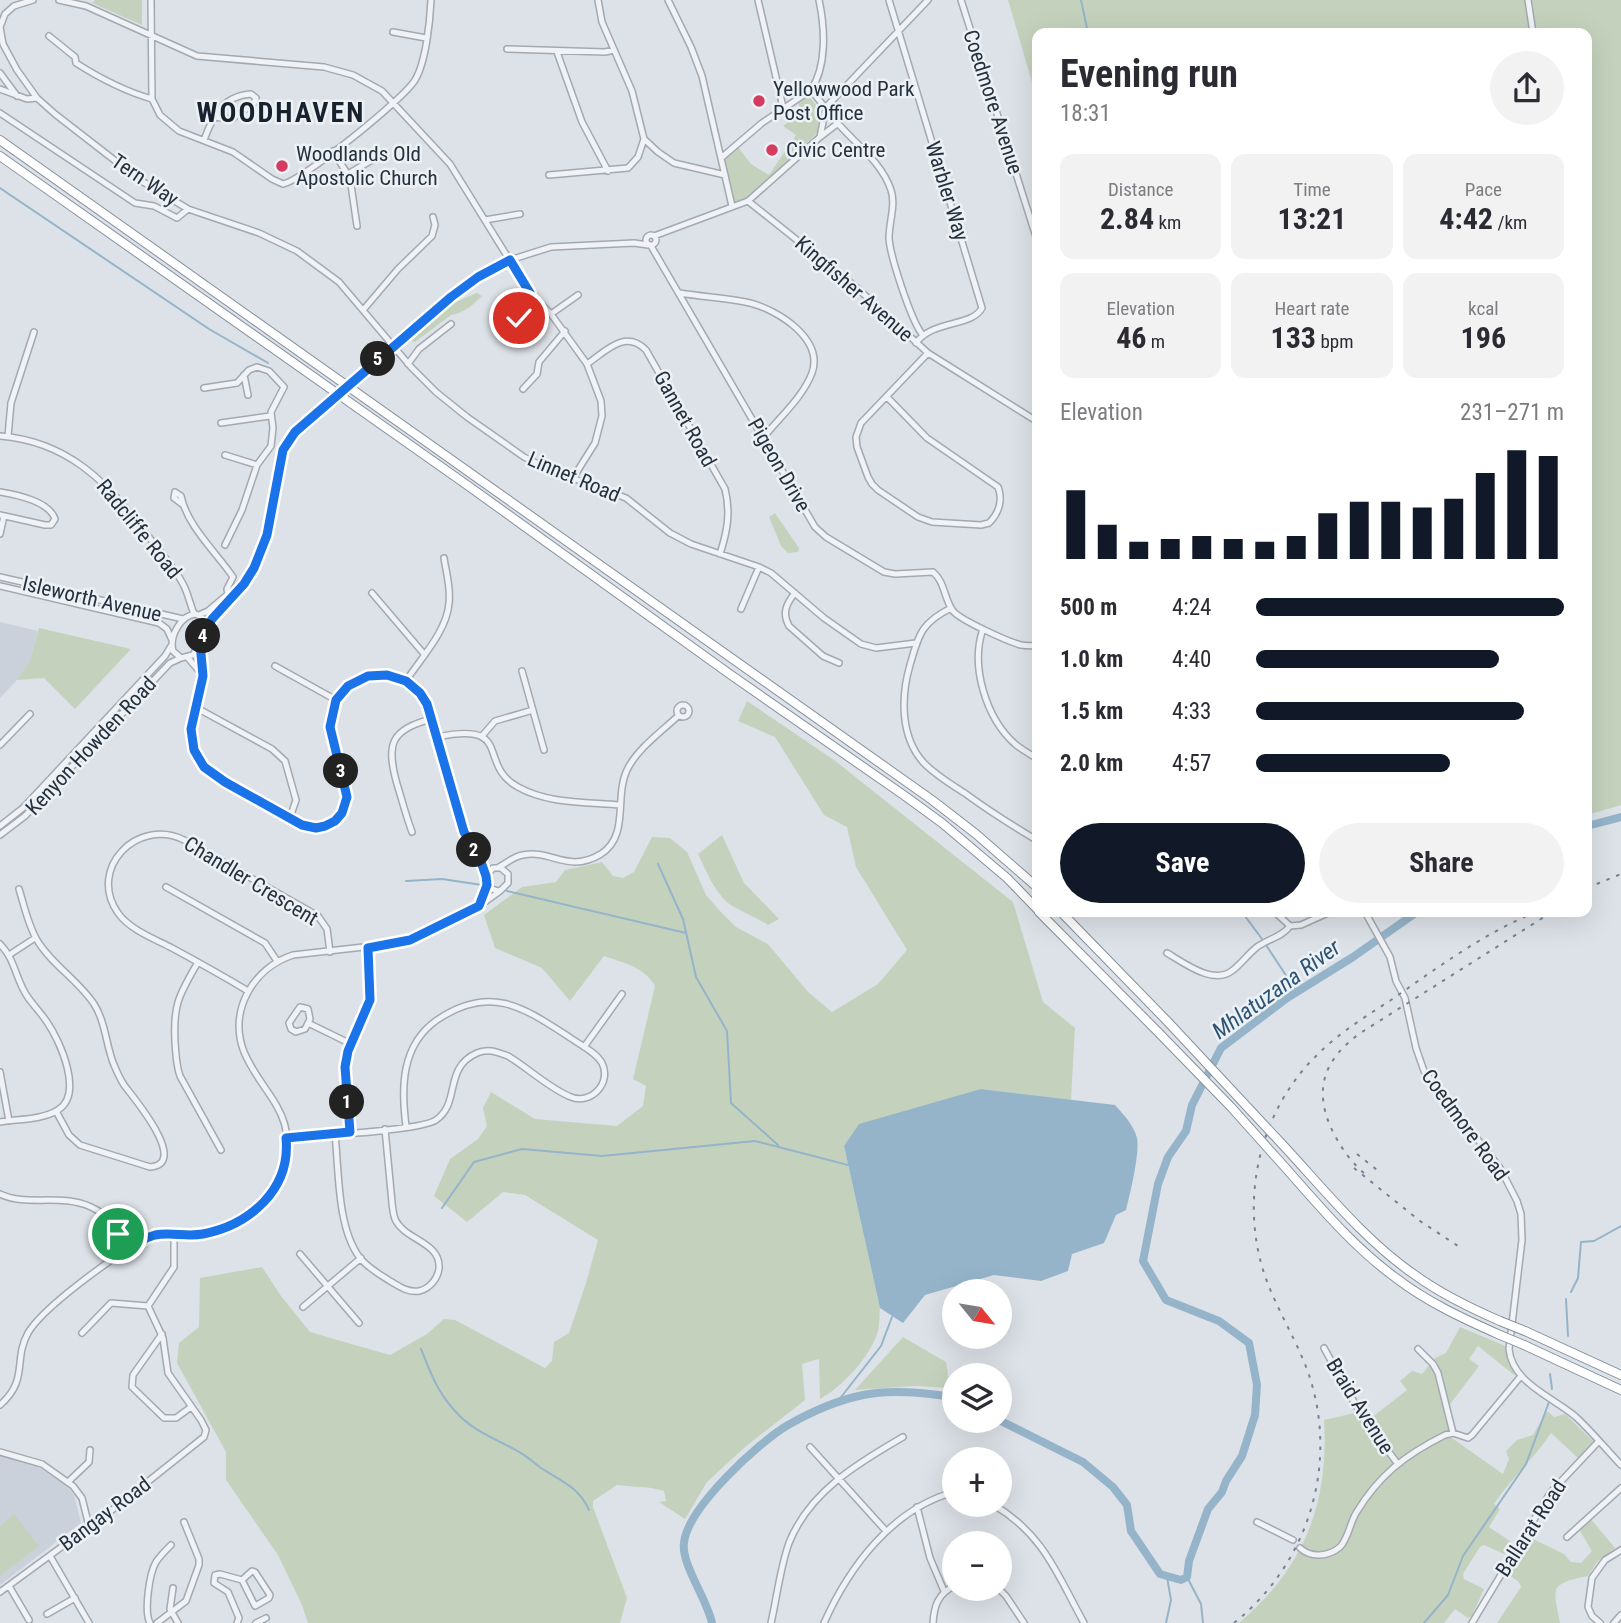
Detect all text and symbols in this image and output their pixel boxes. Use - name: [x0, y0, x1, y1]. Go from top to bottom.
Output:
- street label: Coedmore Avenue: [958, 27, 1028, 177]
- button: share: [1490, 51, 1564, 125]
- text: Evening run: [1060, 52, 1238, 96]
- place label: Yellowwood Park Post Office: [773, 77, 915, 125]
- marker: Yellowwood Park Post Office: [751, 93, 767, 109]
- district label: WOODHAVEN: [197, 96, 365, 129]
- text: 18:31: [1060, 100, 1111, 127]
- place label: Civic Centre: [786, 138, 885, 162]
- street label: Warbler Way: [921, 138, 974, 244]
- place label: Woodlands Old Apostolic Church: [296, 142, 438, 190]
- marker: Civic Centre: [764, 142, 780, 158]
- street label: Tern Way: [107, 149, 183, 211]
- marker: Woodlands Old Apostolic Church: [274, 158, 290, 174]
- text: Distance: [1108, 178, 1173, 201]
- text: Time: [1293, 178, 1331, 201]
- text: Pace: [1465, 178, 1502, 201]
- text: 2.84: [1100, 201, 1154, 236]
- text: 13:21: [1278, 201, 1346, 236]
- text: 4:42: [1439, 201, 1493, 236]
- text: km: [1154, 211, 1181, 234]
- text: /km: [1493, 211, 1527, 234]
- street label: Kingfisher Avenue: [790, 231, 918, 347]
- pin: [489, 288, 549, 348]
- text: Elevation: [1106, 297, 1175, 320]
- text: Heart rate: [1274, 297, 1350, 320]
- text: kcal: [1468, 297, 1499, 320]
- icon: check: [500, 299, 538, 337]
- text: 46: [1116, 320, 1146, 355]
- text: 133: [1271, 320, 1316, 355]
- text: 196: [1461, 320, 1506, 355]
- text: m: [1146, 330, 1165, 353]
- text: bpm: [1316, 330, 1353, 353]
- pin: 5: [360, 342, 396, 376]
- text: 5: [373, 347, 382, 370]
- street label: Gannet Road: [649, 367, 721, 471]
- text: Elevation: [1060, 399, 1143, 426]
- text: 231–271 m: [1460, 399, 1564, 426]
- street label: Pigeon Drive: [743, 414, 815, 516]
- street label: Linnet Road: [524, 447, 624, 507]
- street label: Radcliffe Road: [92, 474, 186, 584]
- street label: Isleworth Avenue: [20, 571, 164, 627]
- text: 500 m: [1060, 594, 1117, 621]
- text: 4:24: [1172, 594, 1211, 621]
- pin: 4: [186, 618, 220, 654]
- text: 4: [198, 624, 207, 647]
- text: 1.0 km: [1060, 646, 1123, 673]
- text: 4:40: [1172, 646, 1211, 673]
- street label: Kenyon Howden Road: [21, 672, 161, 820]
- text: 1.5 km: [1060, 698, 1123, 725]
- text: 4:33: [1172, 698, 1211, 725]
- text: 2.0 km: [1060, 750, 1123, 777]
- text: 4:57: [1172, 750, 1211, 777]
- pin: 3: [324, 754, 358, 788]
- text: 3: [336, 759, 345, 782]
- button: Save: [1060, 823, 1305, 903]
- button: Share: [1319, 823, 1564, 903]
- street label: Chandler Crescent: [180, 832, 322, 930]
- pin: 2: [456, 832, 491, 868]
- text: 2: [469, 838, 478, 861]
- water label: Mhlatuzana River: [1207, 933, 1347, 1045]
- street label: Coedmore Road: [1416, 1065, 1514, 1185]
- pin: 1: [330, 1084, 364, 1120]
- text: 1: [342, 1090, 351, 1113]
- pin: [88, 1204, 148, 1264]
- icon: arrive: [99, 1215, 137, 1253]
- north arrow: [942, 1279, 1012, 1349]
- map controls: [942, 1279, 1012, 1601]
- street label: Braid Avenue: [1321, 1354, 1399, 1458]
- button: layers: [942, 1363, 1012, 1433]
- button: +: [942, 1447, 1012, 1517]
- street label: Bangay Road: [55, 1472, 155, 1556]
- street label: Ballarat Road: [1491, 1475, 1571, 1581]
- button: −: [942, 1531, 1012, 1601]

